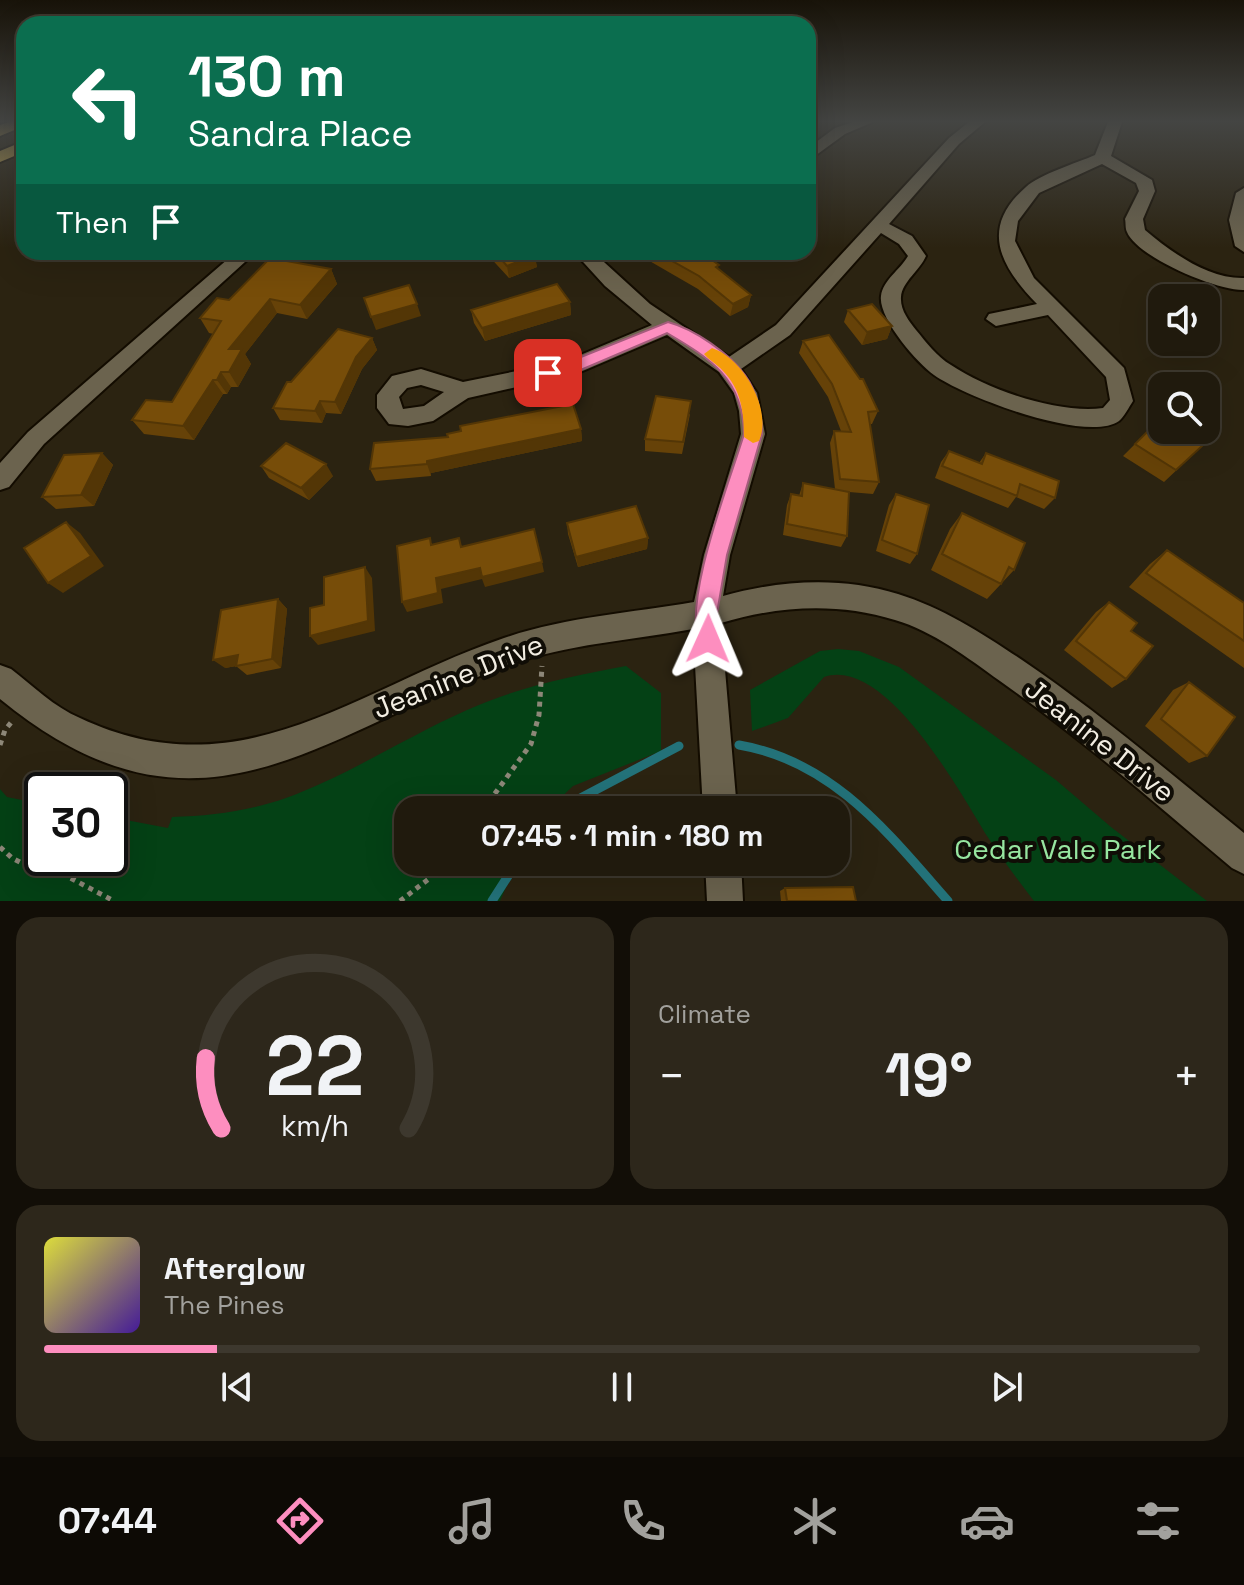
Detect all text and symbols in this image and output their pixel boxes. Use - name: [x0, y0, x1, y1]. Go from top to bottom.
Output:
- text: 130 m: [188, 41, 346, 112]
- icon: left: [56, 48, 160, 152]
- text: Sandra Place: [188, 111, 412, 157]
- icon: arrive: [144, 200, 188, 244]
- text: Then: [56, 203, 128, 242]
- map controls: [1148, 284, 1220, 444]
- button: sound: [1148, 284, 1220, 356]
- pin: [514, 339, 582, 407]
- icon: arrive: [526, 351, 570, 395]
- button: search: [1148, 372, 1220, 444]
- position arrow: [666, 597, 750, 681]
- street label: Jeanine Drive: [368, 625, 548, 727]
- street label: Jeanine Drive: [1018, 670, 1182, 810]
- speed limit sign: 30: [24, 772, 128, 876]
- text: 07:45 · 1 min · 180 m: [481, 816, 763, 855]
- park label: Cedar Vale Park: [954, 831, 1162, 867]
- text: Climate: [658, 997, 751, 1031]
- text: 22: [266, 1013, 364, 1119]
- text: 19°: [885, 1037, 973, 1114]
- text: −: [658, 1048, 685, 1104]
- text: +: [1173, 1048, 1200, 1104]
- text: km/h: [281, 1108, 349, 1144]
- text: Afterglow: [164, 1249, 306, 1288]
- text: The Pines: [164, 1288, 284, 1322]
- icon: previous: [215, 1365, 259, 1409]
- icon: pause: [600, 1365, 644, 1409]
- icon: next: [985, 1365, 1029, 1409]
- icon: directions: [272, 1493, 328, 1549]
- icon: music: [444, 1493, 500, 1549]
- icon: phone: [615, 1493, 671, 1549]
- icon: climate: [787, 1493, 843, 1549]
- icon: car: [959, 1493, 1015, 1549]
- icon: filters: [1130, 1493, 1186, 1549]
- text: 07:44: [58, 1498, 157, 1544]

